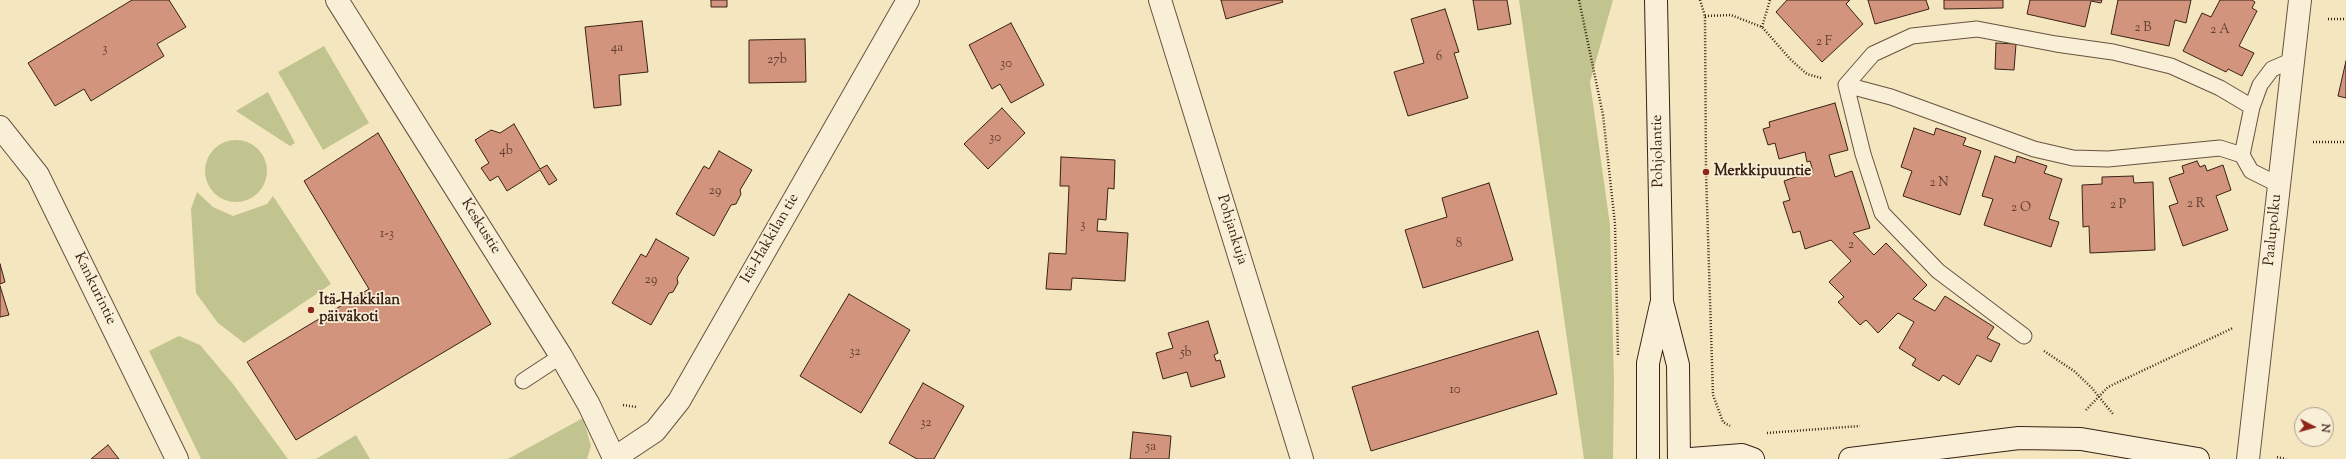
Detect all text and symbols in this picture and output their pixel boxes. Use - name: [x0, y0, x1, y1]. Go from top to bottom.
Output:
- house number: 2 B: [2134, 21, 2152, 37]
- house number: 2 A: [2210, 23, 2230, 39]
- house number: 2 F: [1816, 35, 1832, 51]
- house number: 4a: [611, 41, 623, 57]
- house number: 3: [102, 42, 108, 58]
- house number: 6: [1436, 50, 1442, 66]
- house number: 27b: [767, 53, 787, 69]
- house number: 30: [1000, 57, 1012, 73]
- street label: Pohjolantie: [1649, 114, 1669, 188]
- house number: 30: [989, 131, 1001, 147]
- house number: 4b: [499, 144, 513, 160]
- place label: Merkkipuuntie: [1714, 163, 1811, 181]
- marker: Merkkipuuntie: [1701, 167, 1711, 177]
- house number: 2 N: [1929, 176, 1949, 192]
- house number: 29: [709, 184, 721, 200]
- street label: Itä-Hakkilan tie: [738, 191, 804, 287]
- street label: Pohjankuja: [1212, 193, 1250, 267]
- street label: Paalupolku: [2261, 193, 2287, 267]
- street label: Keskustie: [456, 196, 504, 258]
- house number: 2 R: [2187, 197, 2205, 213]
- house number: 2 P: [2110, 198, 2126, 214]
- house number: 2 O: [2011, 201, 2031, 217]
- house number: 3: [1080, 218, 1086, 234]
- house number: 1-3: [380, 227, 394, 243]
- house number: 8: [1456, 237, 1462, 253]
- house number: 2: [1848, 238, 1854, 254]
- street label: Kankurintie: [69, 250, 119, 328]
- house number: 29: [645, 273, 657, 289]
- place label: Itä-Hakkilan päiväkoti: [319, 292, 400, 327]
- marker: Itä-Hakkilan päiväkoti: [306, 305, 316, 315]
- house number: 32: [849, 345, 861, 361]
- house number: 5b: [1180, 346, 1192, 362]
- house number: 10: [1449, 383, 1461, 399]
- north arrow: [2294, 407, 2334, 447]
- house number: 32: [920, 416, 932, 432]
- text: N: [2317, 423, 2333, 433]
- house number: 5a: [1146, 440, 1156, 456]

